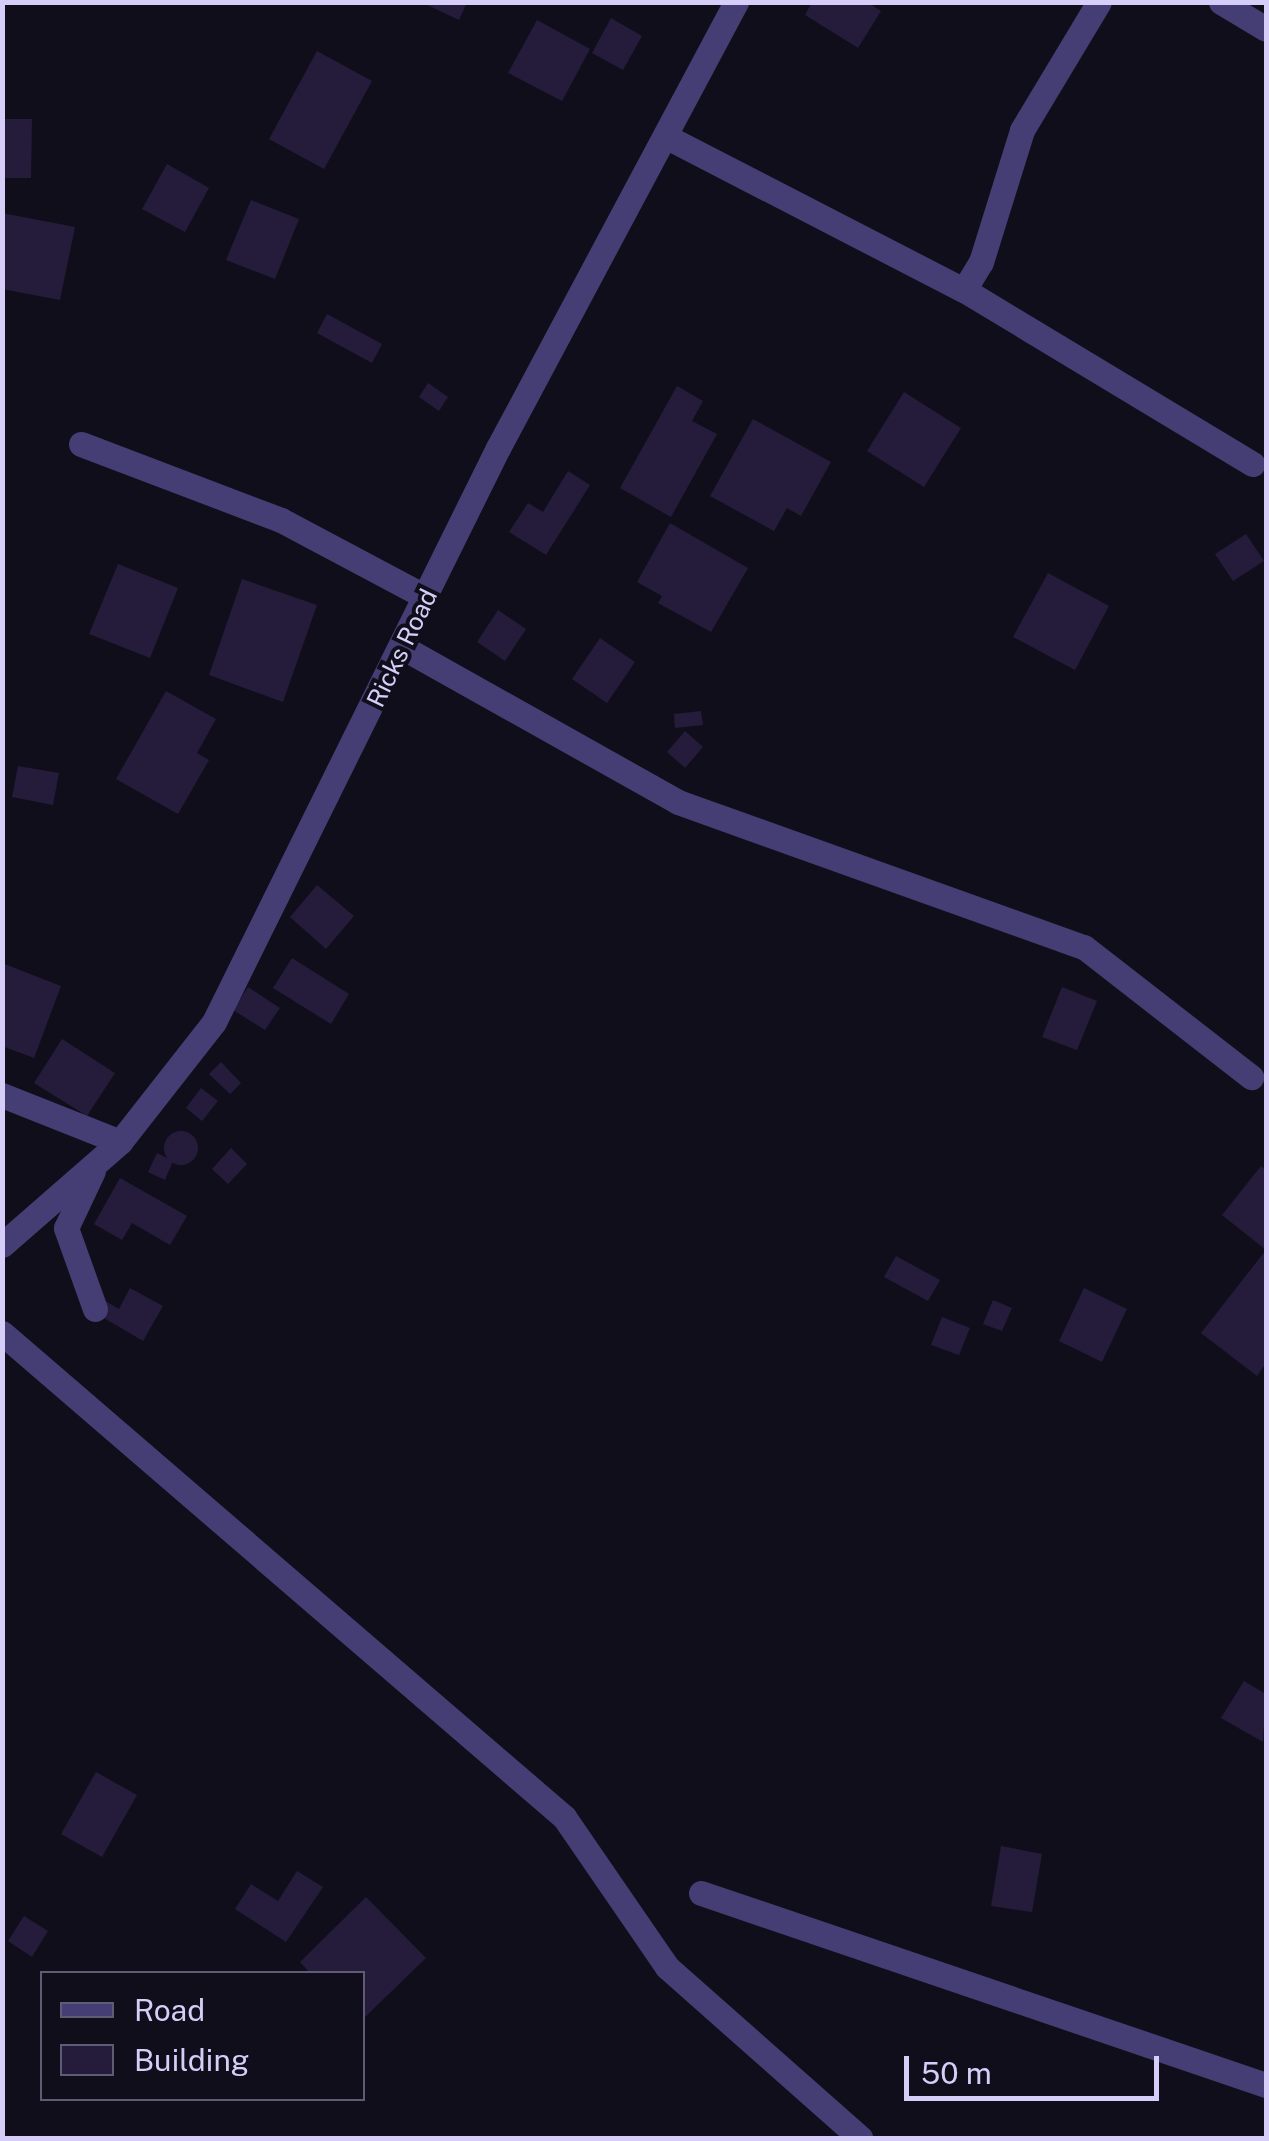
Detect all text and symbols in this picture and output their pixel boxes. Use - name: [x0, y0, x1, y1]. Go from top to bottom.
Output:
- street label: Ricks Road: [360, 584, 444, 712]
- legend: [40, 1971, 365, 2101]
- text: Road: [134, 1992, 205, 2028]
- scale bar: [909, 2036, 1164, 2098]
- text: Building: [134, 2042, 249, 2078]
- text: 50 m: [921, 2055, 992, 2091]

